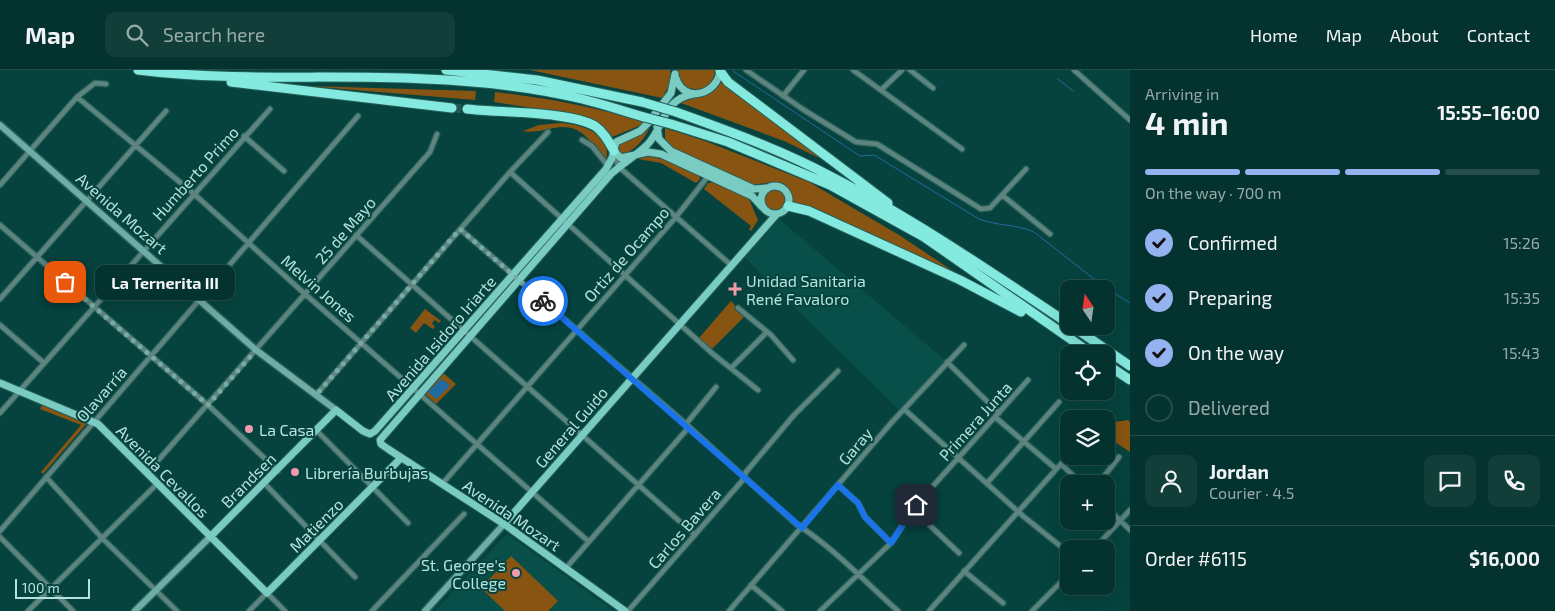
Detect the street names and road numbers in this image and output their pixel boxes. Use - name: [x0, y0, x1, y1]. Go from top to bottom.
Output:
- street label: Humberto Primo: [148, 122, 242, 224]
- street label: Avenida Mozart: [73, 168, 171, 258]
- street label: 25 de Mayo: [311, 193, 379, 267]
- street label: Ortiz de Ocampo: [579, 203, 673, 305]
- street label: Melvin Jones: [278, 250, 360, 326]
- street label: Avenida Isidoro Iriarte: [381, 272, 499, 404]
- street label: Olavarría: [72, 362, 130, 426]
- street label: Primera Junta: [935, 378, 1015, 464]
- street label: General Guido: [531, 383, 611, 471]
- street label: Avenida Cevallos: [113, 421, 213, 521]
- street label: Garay: [834, 423, 876, 468]
- street label: Brandsen: [217, 449, 279, 511]
- street label: Avenida Mozart: [459, 475, 565, 555]
- street label: Carlos Bavera: [644, 484, 724, 572]
- street label: Matienzo: [285, 494, 347, 556]

